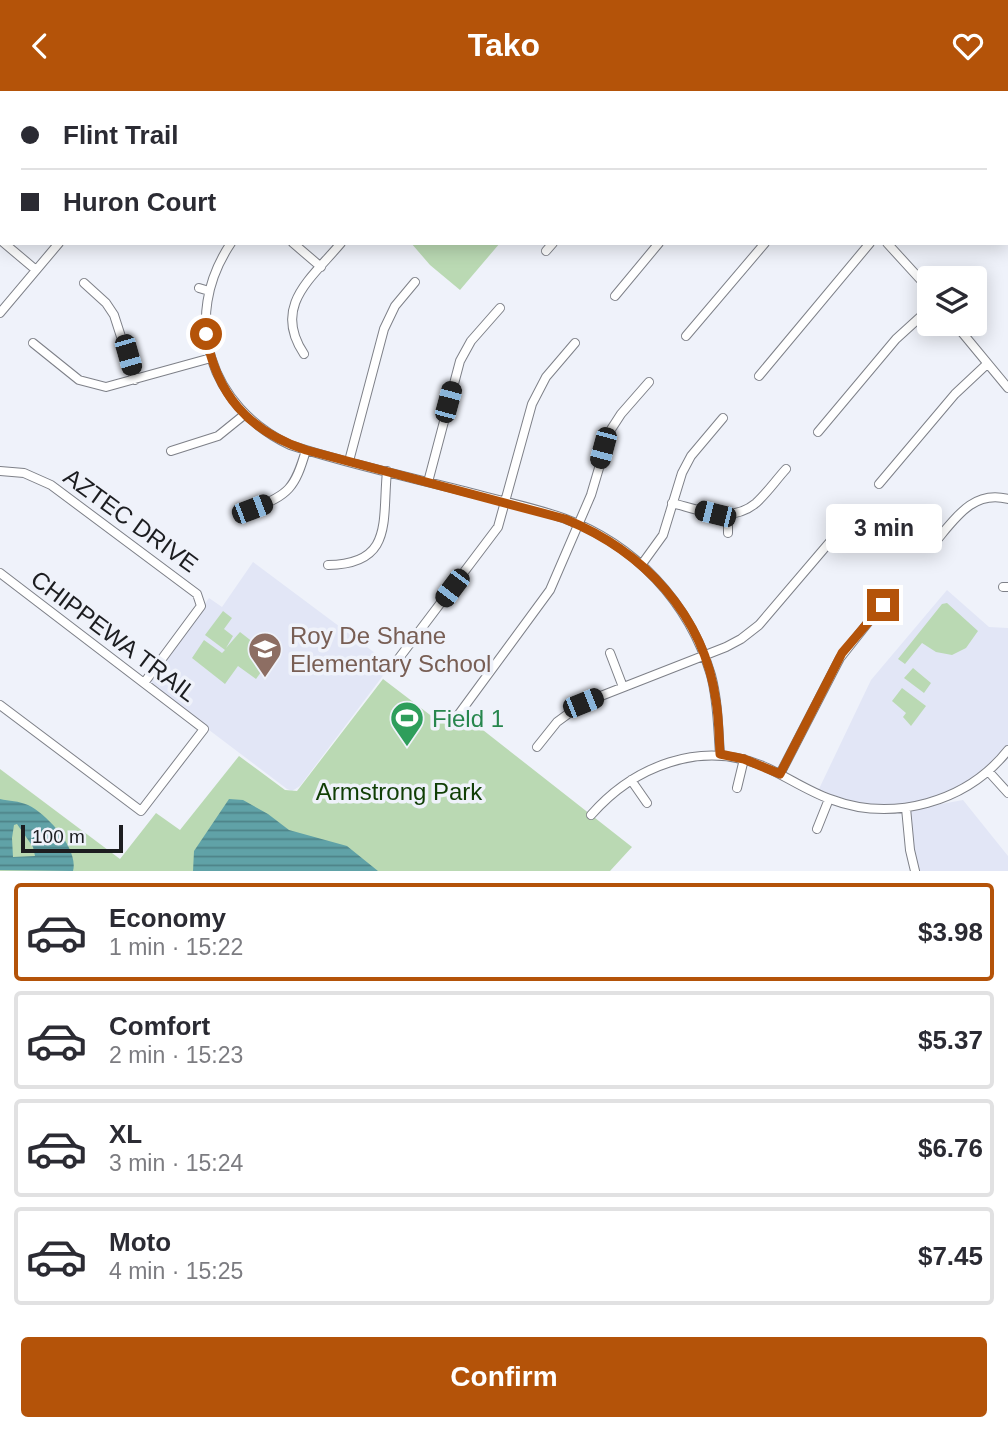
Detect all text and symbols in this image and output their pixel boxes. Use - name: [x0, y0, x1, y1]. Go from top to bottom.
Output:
- icon: back: [21, 27, 59, 65]
- text: Tako: [468, 27, 540, 63]
- icon: heart: [949, 27, 987, 65]
- text: Flint Trail: [63, 120, 179, 150]
- text: Huron Court: [63, 187, 216, 217]
- map controls: [917, 266, 987, 336]
- button: layers: [917, 266, 987, 336]
- route start: [190, 318, 222, 350]
- car: [113, 332, 144, 378]
- car: [433, 379, 464, 425]
- car: [588, 425, 619, 471]
- street label: AZTEC DRIVE: [59, 462, 203, 578]
- car: [229, 492, 276, 526]
- car: [693, 499, 738, 529]
- callout: 3 min: [825, 503, 941, 553]
- text: 3 min: [854, 515, 914, 541]
- street label: CHIPPEWA TRAIL: [26, 565, 202, 707]
- car: [431, 565, 474, 611]
- route end: [867, 589, 899, 621]
- place label: Roy De Shane Elementary School: [290, 622, 491, 677]
- school or university icon: Roy De Shane Elementary School: [246, 630, 284, 679]
- car: [560, 685, 607, 721]
- sports icon: Field 1: [388, 699, 426, 748]
- place label: Field 1: [432, 705, 504, 732]
- park label: Armstrong Park: [316, 778, 483, 805]
- scale bar: [21, 822, 122, 854]
- text: 100 m: [32, 826, 85, 847]
- icon: car: [25, 901, 88, 964]
- text: Economy: [109, 903, 226, 933]
- text: $3.98: [918, 917, 983, 947]
- text: 1 min · 15:22: [109, 934, 243, 960]
- icon: car: [25, 1009, 88, 1072]
- text: Comfort: [109, 1011, 210, 1041]
- text: $5.37: [918, 1025, 983, 1055]
- text: 2 min · 15:23: [109, 1042, 243, 1068]
- icon: car: [25, 1117, 88, 1180]
- text: XL: [109, 1119, 142, 1149]
- text: $6.76: [918, 1133, 983, 1163]
- text: 3 min · 15:24: [109, 1150, 243, 1176]
- icon: car: [25, 1225, 88, 1288]
- text: Moto: [109, 1227, 171, 1257]
- text: $7.45: [918, 1241, 983, 1271]
- text: 4 min · 15:25: [109, 1258, 243, 1284]
- button: Confirm: [21, 1337, 987, 1417]

